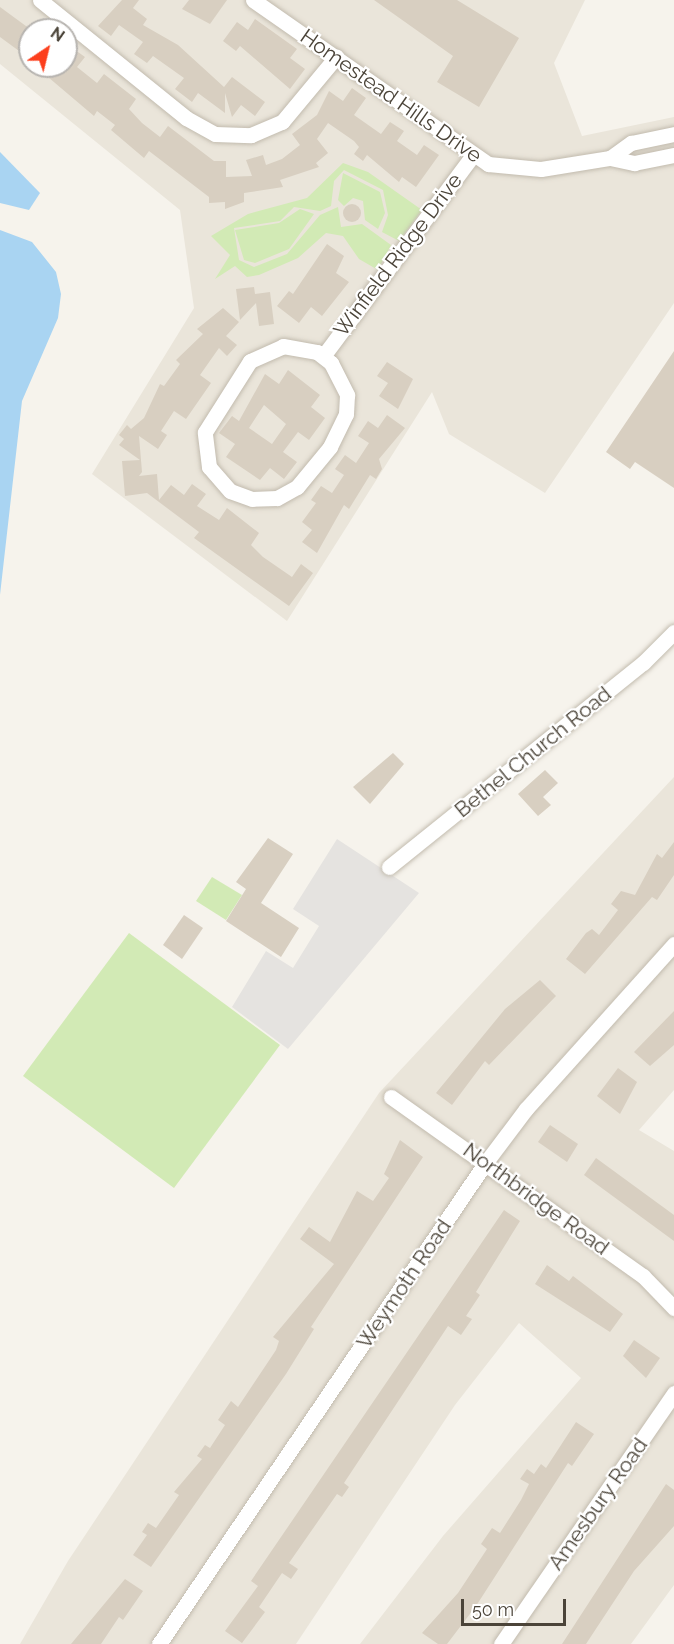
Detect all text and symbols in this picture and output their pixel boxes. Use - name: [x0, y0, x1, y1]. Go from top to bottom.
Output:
- north arrow: [18, 18, 78, 78]
- text: N: [47, 23, 68, 46]
- street label: Homestead Hills Drive: [295, 24, 487, 168]
- street label: Winfield Ridge Drive: [328, 168, 468, 342]
- street label: Bethel Church Road: [449, 681, 617, 823]
- street label: Northbridge Road: [458, 1138, 614, 1260]
- street label: Weymoth Road: [351, 1215, 457, 1353]
- street label: Amesbury Road: [543, 1433, 653, 1575]
- scale bar: [464, 1587, 569, 1625]
- text: 50 m: [472, 1599, 514, 1620]

